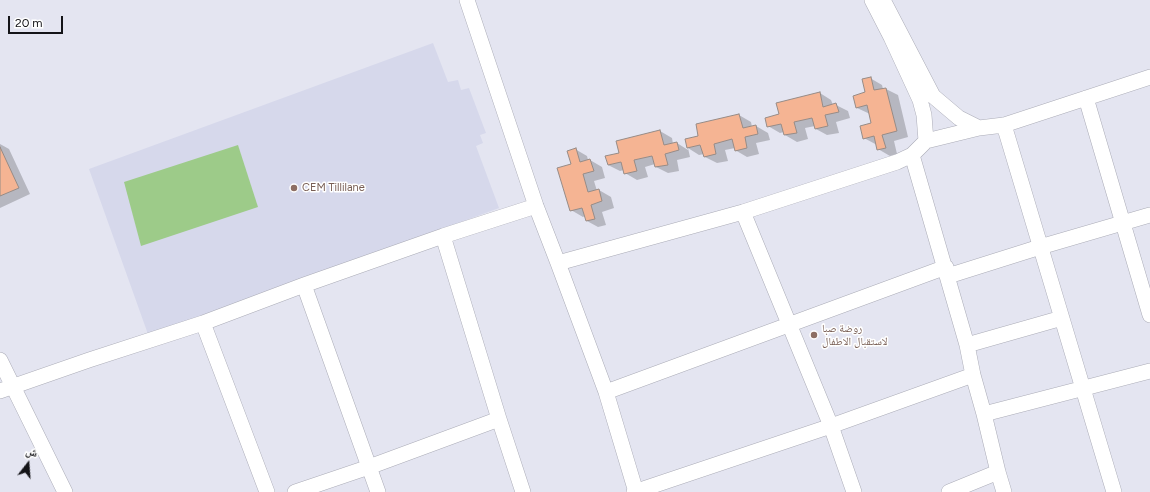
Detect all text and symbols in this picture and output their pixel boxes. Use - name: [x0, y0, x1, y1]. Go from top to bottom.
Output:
- scale bar: [10, 8, 65, 34]
- text: 20 m: [15, 16, 43, 30]
- place label: CEM Tillilane: [302, 181, 365, 195]
- marker: CEM Tillilane: [289, 183, 299, 193]
- place label: روضة صبا لاستقبال الاطفال: [822, 322, 888, 348]
- marker: روضة صبا لاستقبال الاطفال: [809, 330, 819, 340]
- north arrow: [8, 444, 48, 484]
- text: ش: [24, 444, 39, 460]

